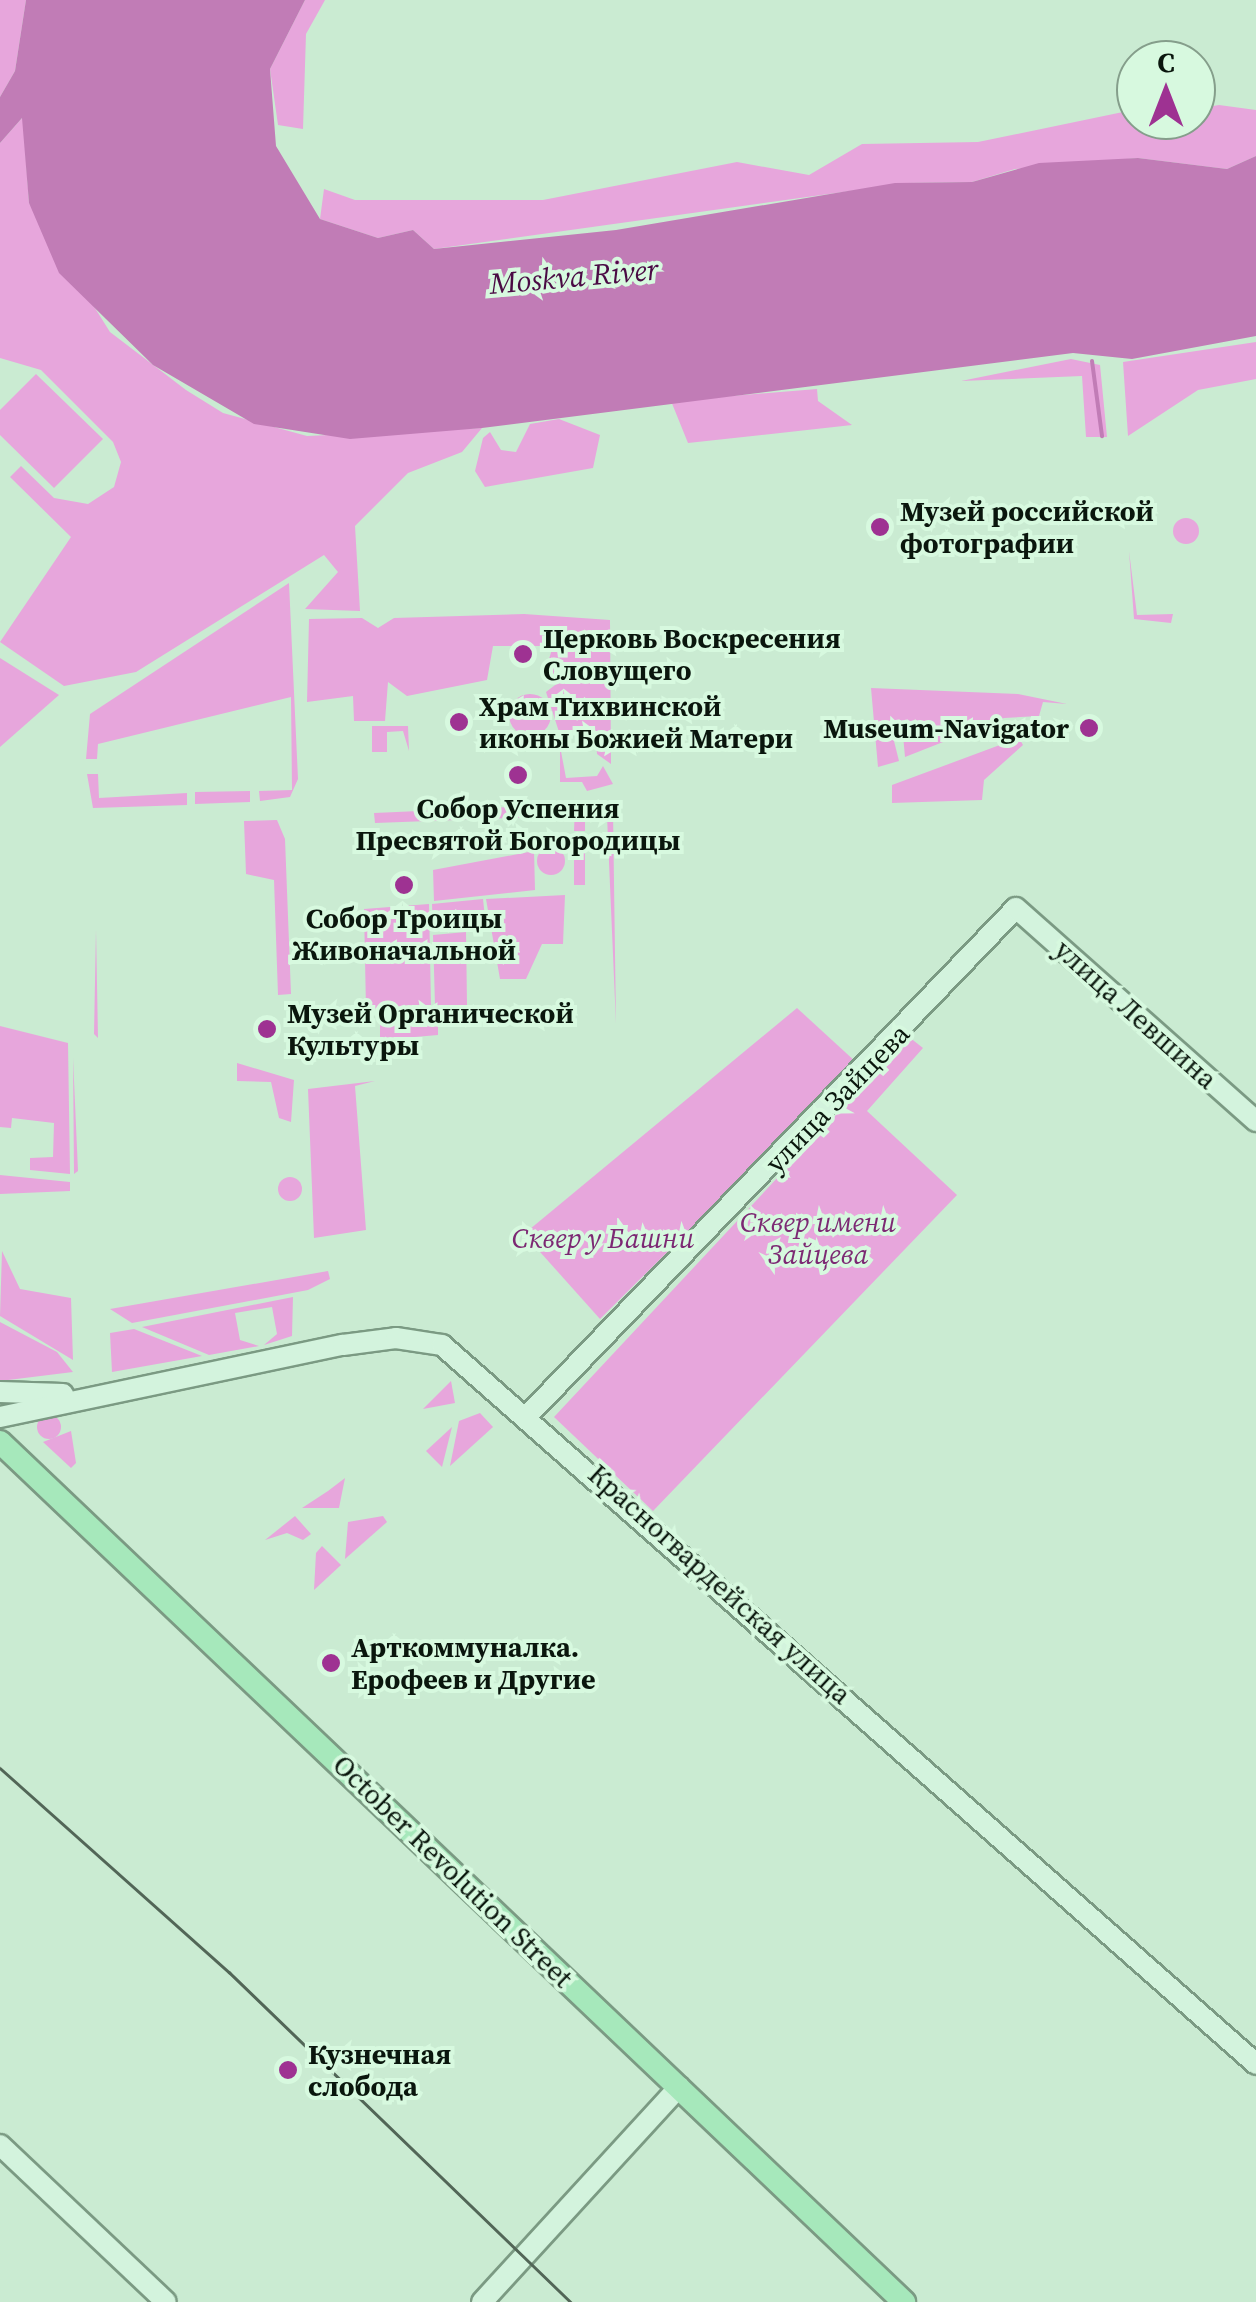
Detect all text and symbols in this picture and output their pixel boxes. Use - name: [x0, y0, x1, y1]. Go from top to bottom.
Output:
- north arrow: [1116, 40, 1216, 140]
- text: С: [1157, 43, 1175, 81]
- water label: Moskva River: [488, 252, 660, 302]
- place label: Музей российской фотографии: [900, 494, 1154, 560]
- marker: Музей российской фотографии: [869, 516, 891, 538]
- place label: Церковь Воскресения Словущего: [543, 621, 841, 687]
- marker: Церковь Воскресения Словущего: [512, 643, 534, 665]
- place label: Храм Тихвинской иконы Божией Матери: [479, 689, 793, 755]
- marker: Храм Тихвинской иконы Божией Матери: [448, 711, 470, 733]
- place label: Museum-Navigator: [823, 711, 1069, 745]
- marker: Museum-Navigator: [1078, 717, 1100, 739]
- marker: Собор Успения Пресвятой Богородицы: [507, 764, 529, 786]
- place label: Собор Успения Пресвятой Богородицы: [356, 791, 680, 857]
- marker: Собор Троицы Живоначальной: [393, 874, 415, 896]
- place label: Собор Троицы Живоначальной: [292, 901, 516, 967]
- street label: улица Левшина: [1048, 932, 1224, 1096]
- place label: Музей Органической Культуры: [287, 996, 574, 1062]
- street label: улица Зайцева: [758, 1017, 916, 1179]
- marker: Музей Органической Культуры: [256, 1018, 278, 1040]
- park label: Сквер имени Зайцева: [740, 1205, 896, 1271]
- park label: Сквер у Башни: [512, 1221, 694, 1255]
- street label: Красногвардейская улица: [582, 1457, 858, 1711]
- place label: Арткоммуналка. Ерофеев и Другие: [351, 1630, 596, 1696]
- marker: Арткоммуналка. Ерофеев и Другие: [320, 1652, 342, 1674]
- street label: October Revolution Street: [326, 1748, 580, 1994]
- place label: Кузнечная слобода: [308, 2037, 451, 2103]
- marker: Кузнечная слобода: [277, 2059, 299, 2081]

